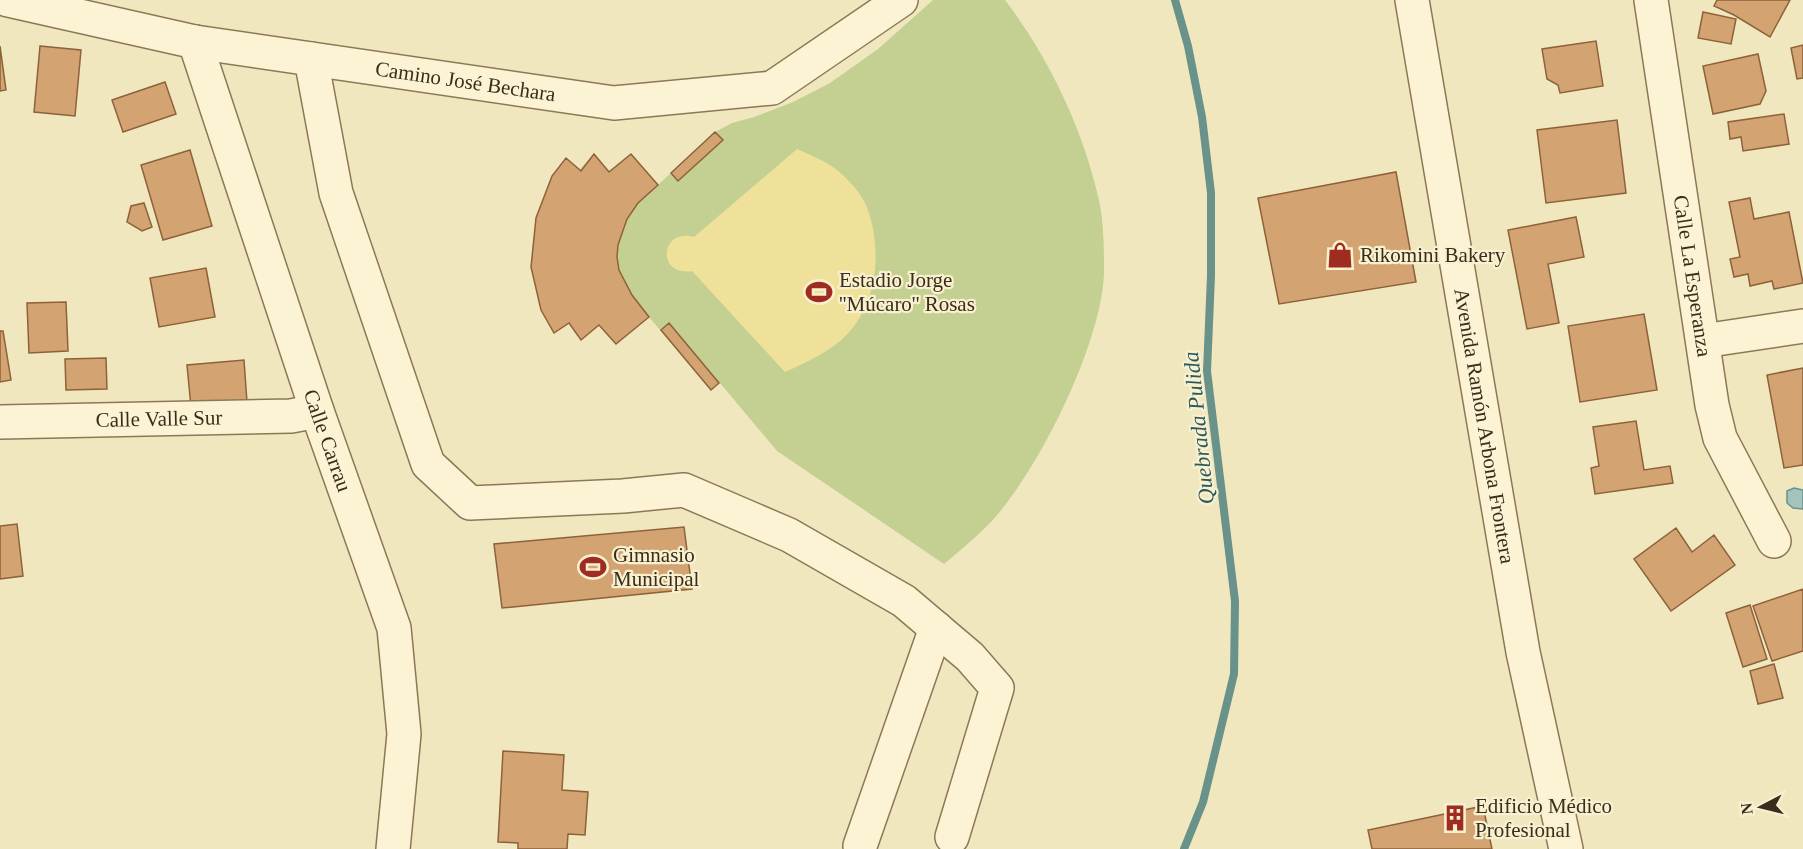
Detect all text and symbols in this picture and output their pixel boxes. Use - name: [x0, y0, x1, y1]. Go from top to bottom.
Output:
- street label: Camino José Bechara: [374, 56, 558, 106]
- street label: Calle La Esperanza: [1669, 193, 1717, 359]
- shop icon: Rikomini Bakery: [1325, 240, 1355, 270]
- place label: Rikomini Bakery: [1360, 243, 1506, 267]
- place label: Estadio Jorge ''Múcaro'' Rosas: [839, 268, 975, 316]
- sports icon: Estadio Jorge ''Múcaro'' Rosas: [804, 277, 834, 307]
- street label: Avenida Ramón Arbona Frontera: [1449, 286, 1520, 566]
- water label: Quebrada Pulida: [1178, 350, 1219, 506]
- street label: Calle Carrau: [299, 386, 357, 495]
- street label: Calle Valle Sur: [95, 405, 223, 432]
- place label: Gimnasio Municipal: [613, 543, 699, 591]
- sports icon: Gimnasio Municipal: [578, 552, 608, 582]
- north arrow: [1731, 777, 1791, 837]
- place label: Edificio Médico Profesional: [1475, 794, 1612, 842]
- text: N: [1737, 802, 1756, 816]
- building icon: Edificio Médico Profesional: [1440, 803, 1470, 833]

